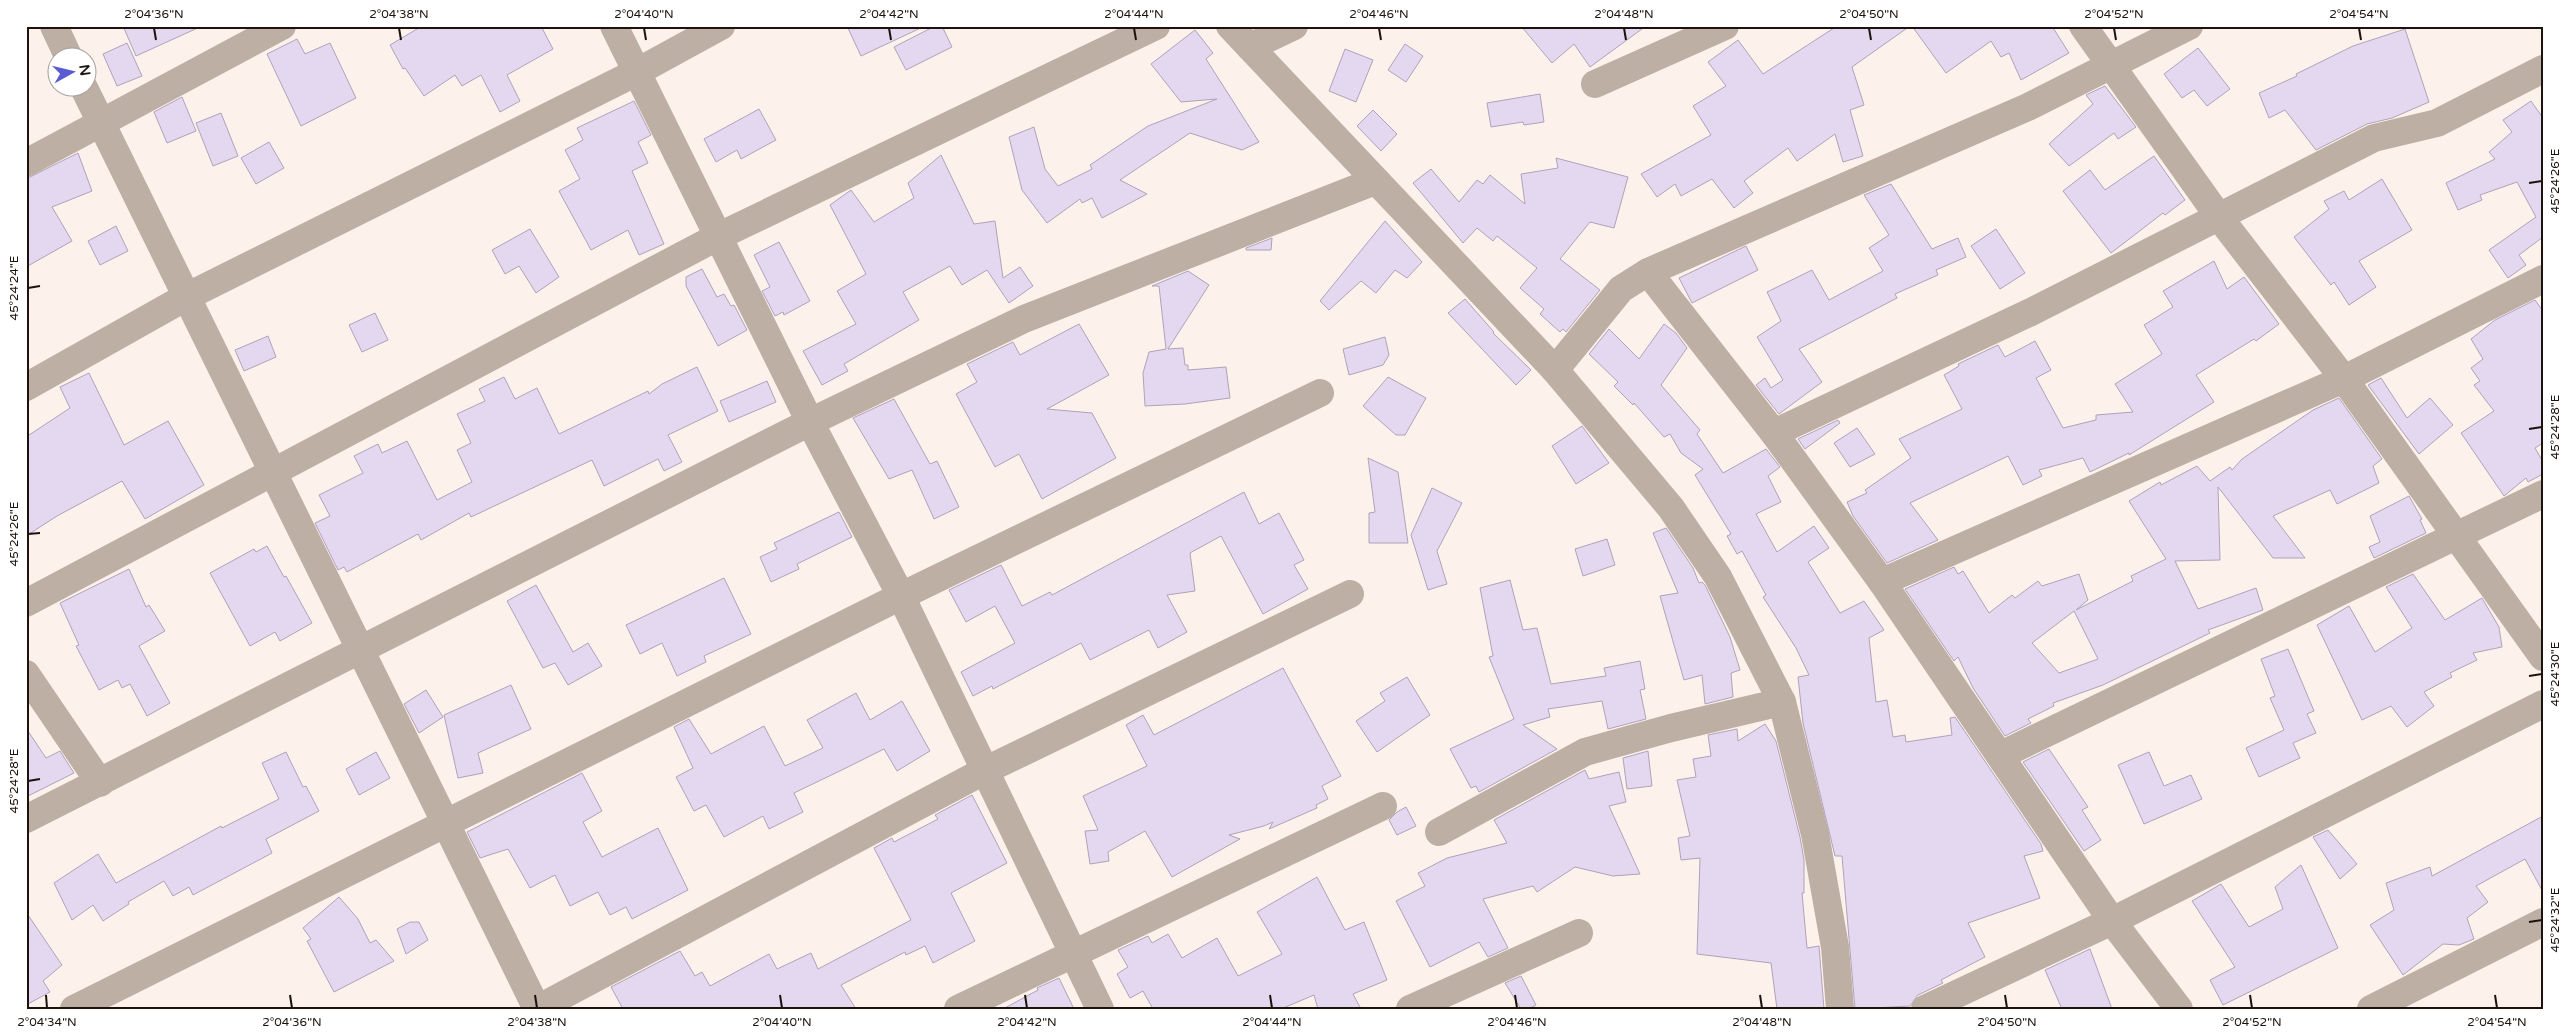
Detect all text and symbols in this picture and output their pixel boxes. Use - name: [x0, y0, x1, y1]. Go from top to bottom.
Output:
- text: 2°04'36"N: [124, 7, 184, 21]
- text: 2°04'38"N: [369, 7, 429, 21]
- text: 2°04'40"N: [614, 7, 674, 21]
- text: 2°04'42"N: [859, 7, 919, 21]
- text: 2°04'44"N: [1104, 7, 1164, 21]
- text: 2°04'46"N: [1349, 7, 1409, 21]
- text: 2°04'48"N: [1594, 7, 1654, 21]
- text: 2°04'50"N: [1839, 7, 1899, 21]
- text: 2°04'52"N: [2084, 7, 2144, 21]
- text: 2°04'54"N: [2329, 7, 2389, 21]
- north arrow: [48, 48, 98, 98]
- text: N: [75, 64, 94, 77]
- text: 45°24'26"E: [2548, 148, 2562, 213]
- text: 45°24'24"E: [7, 255, 21, 320]
- text: 45°24'28"E: [2548, 394, 2562, 459]
- text: 45°24'26"E: [7, 501, 21, 566]
- text: 45°24'30"E: [2548, 641, 2562, 706]
- text: 45°24'28"E: [7, 748, 21, 813]
- text: 45°24'32"E: [2548, 887, 2562, 952]
- text: 2°04'34"N: [17, 1015, 77, 1029]
- text: 2°04'36"N: [262, 1015, 322, 1029]
- text: 2°04'38"N: [507, 1015, 567, 1029]
- text: 2°04'40"N: [752, 1015, 812, 1029]
- text: 2°04'42"N: [997, 1015, 1057, 1029]
- text: 2°04'44"N: [1242, 1015, 1302, 1029]
- text: 2°04'46"N: [1487, 1015, 1547, 1029]
- text: 2°04'48"N: [1732, 1015, 1792, 1029]
- text: 2°04'50"N: [1977, 1015, 2037, 1029]
- text: 2°04'52"N: [2222, 1015, 2282, 1029]
- text: 2°04'54"N: [2467, 1015, 2527, 1029]

